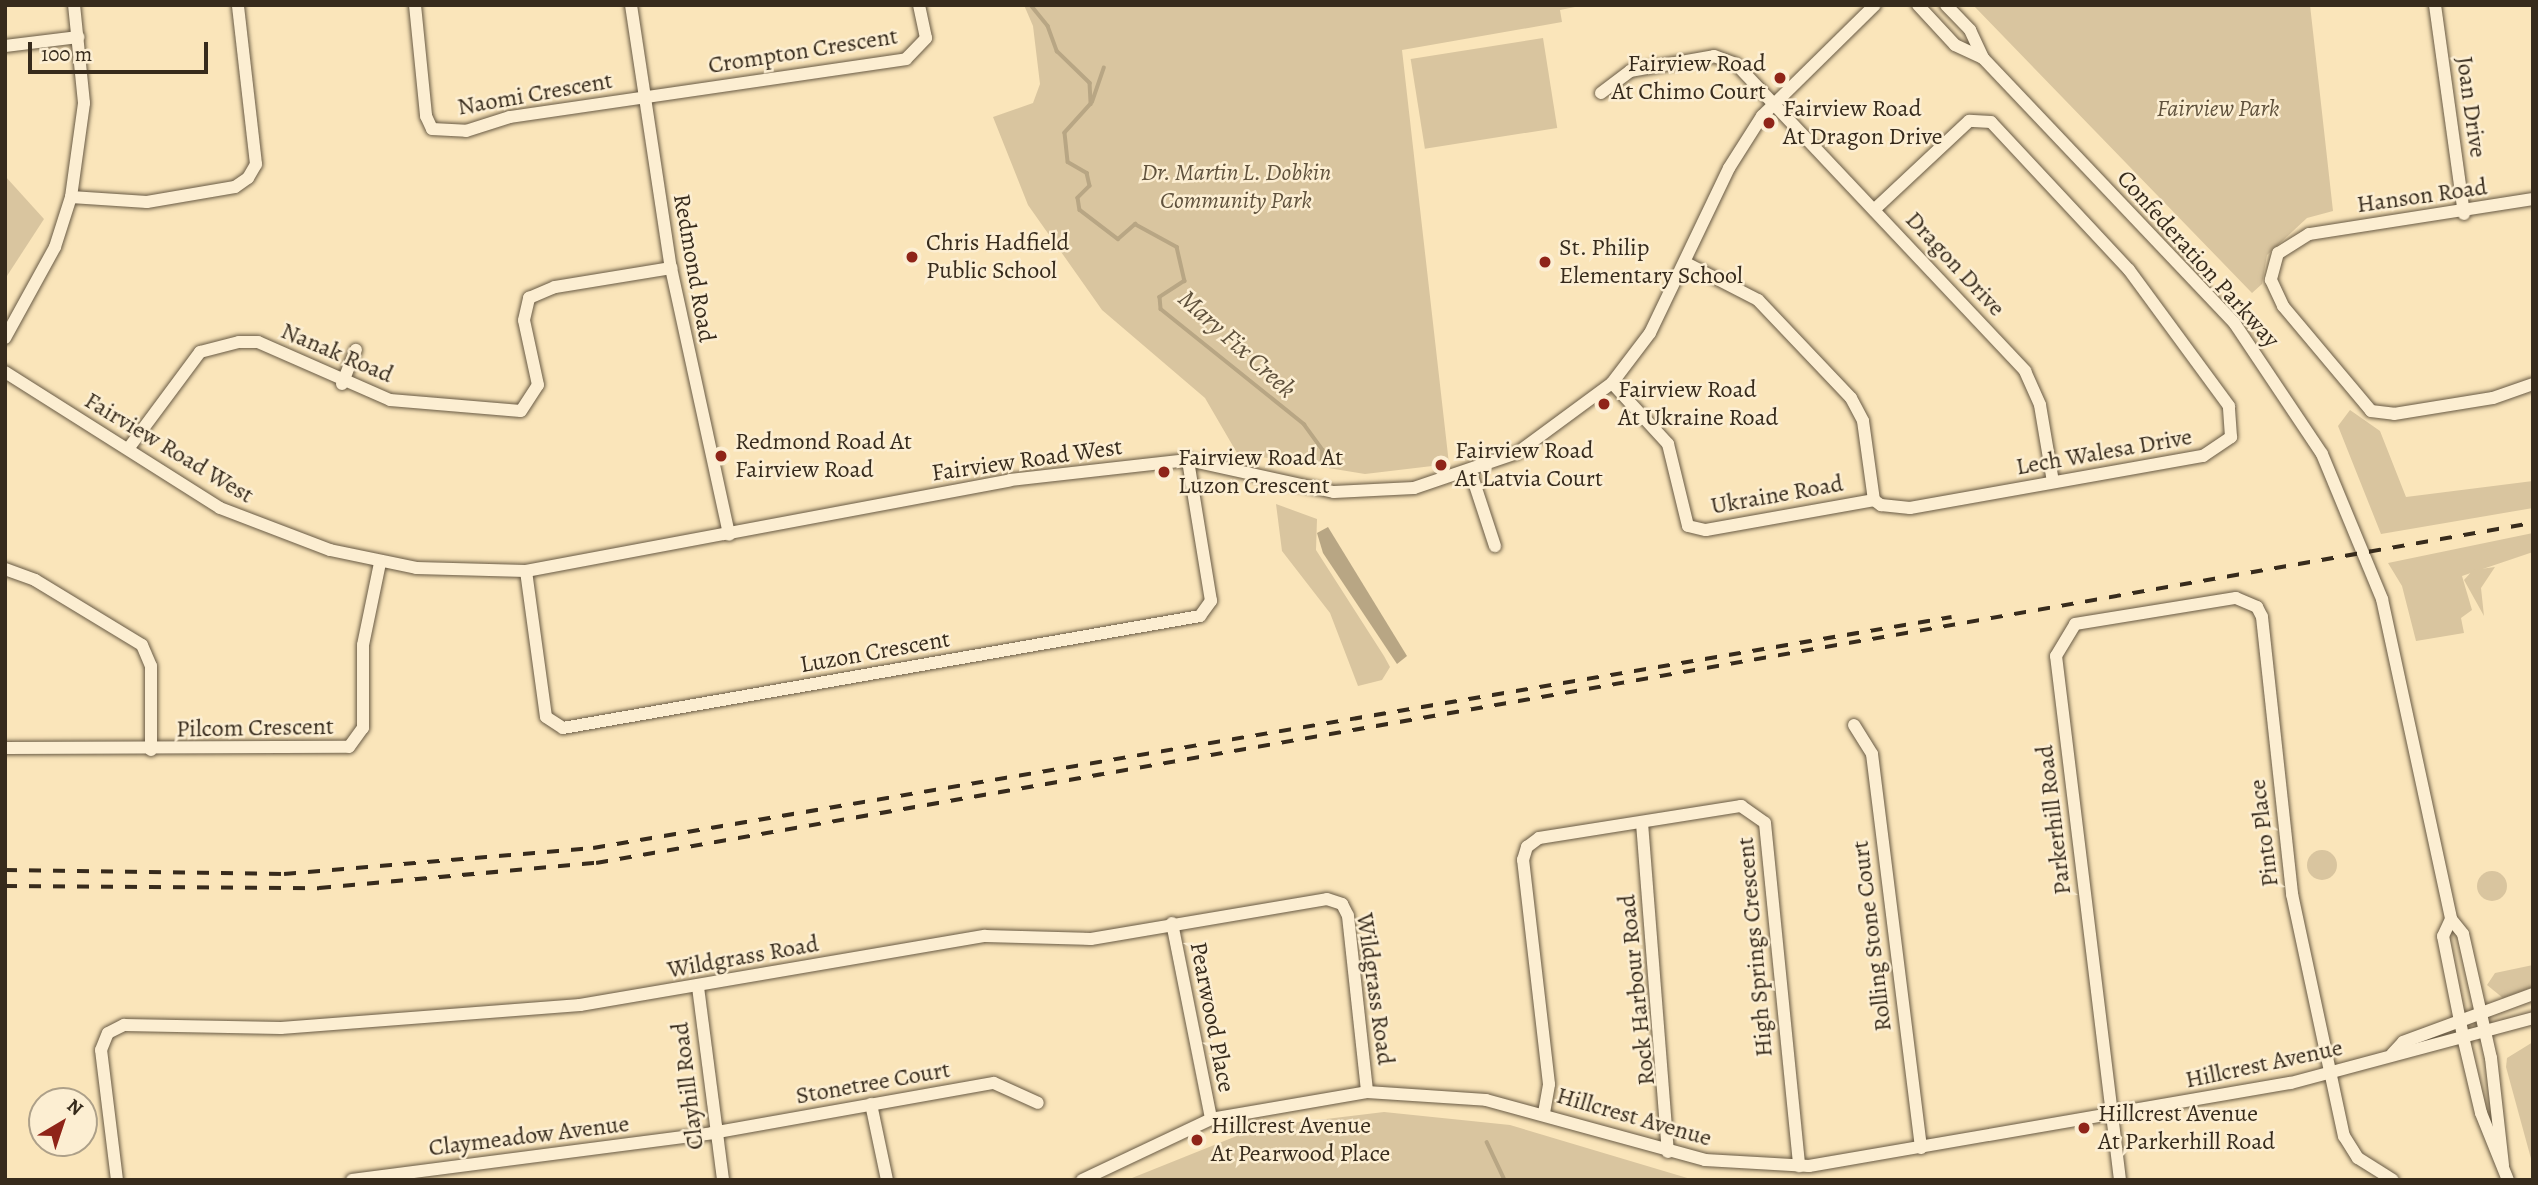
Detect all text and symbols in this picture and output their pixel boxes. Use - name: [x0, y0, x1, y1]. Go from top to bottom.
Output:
- street label: Crompton Crescent: [706, 22, 900, 80]
- scale bar: [32, 28, 212, 72]
- text: 100 m: [41, 40, 92, 68]
- place label: Fairview Road At Chimo Court: [1611, 50, 1766, 106]
- street label: Joan Drive: [2450, 55, 2492, 159]
- street label: Naomi Crescent: [455, 66, 615, 122]
- marker: Fairview Road At Chimo Court: [1772, 70, 1788, 86]
- place label: Fairview Road At Dragon Drive: [1783, 95, 1942, 151]
- park label: Fairview Park: [2156, 95, 2280, 123]
- marker: Fairview Road At Dragon Drive: [1761, 115, 1777, 131]
- park label: Dr. Martin L. Dobkin Community Park: [1141, 159, 1331, 215]
- street label: Confederation Parkway: [2111, 164, 2285, 354]
- street label: Hanson Road: [2355, 173, 2489, 219]
- street label: Redmond Road: [667, 192, 721, 344]
- street label: Dragon Drive: [1899, 206, 2011, 322]
- place label: Chris Hadfield Public School: [926, 229, 1069, 285]
- place label: St. Philip Elementary School: [1559, 234, 1743, 290]
- marker: Chris Hadfield Public School: [904, 249, 920, 265]
- marker: St. Philip Elementary School: [1537, 254, 1553, 270]
- water label: Mary Fix Creek: [1172, 283, 1302, 405]
- street label: Nanak Road: [277, 317, 397, 389]
- place label: Fairview Road At Ukraine Road: [1618, 376, 1778, 432]
- street label: Fairview Road West: [79, 386, 259, 510]
- marker: Fairview Road At Ukraine Road: [1596, 396, 1612, 412]
- street label: Lech Walesa Drive: [2014, 422, 2194, 482]
- place label: Redmond Road At Fairview Road: [735, 428, 912, 484]
- street label: Fairview Road West: [930, 432, 1124, 488]
- place label: Fairview Road At Latvia Court: [1455, 437, 1603, 493]
- place label: Fairview Road At Luzon Crescent: [1178, 444, 1343, 500]
- marker: Redmond Road At Fairview Road: [713, 448, 729, 464]
- marker: Fairview Road At Latvia Court: [1433, 457, 1449, 473]
- marker: Fairview Road At Luzon Crescent: [1156, 464, 1172, 480]
- street label: Ukraine Road: [1709, 469, 1845, 521]
- street label: Luzon Crescent: [798, 625, 952, 679]
- street label: Pilcom Crescent: [176, 712, 334, 744]
- street label: Parkerhill Road: [2031, 744, 2077, 896]
- street label: Pinto Place: [2243, 777, 2285, 889]
- street label: High Springs Crescent: [1731, 836, 1779, 1058]
- street label: Rolling Stone Court: [1846, 839, 1898, 1033]
- street label: Rock Harbour Road: [1613, 893, 1661, 1087]
- street label: Wildgrass Road: [1350, 911, 1400, 1067]
- street label: Wildgrass Road: [665, 930, 821, 984]
- street label: Pearwood Place: [1183, 939, 1241, 1095]
- street label: Clayhill Road: [666, 1021, 710, 1151]
- street label: Hillcrest Avenue: [2183, 1033, 2345, 1095]
- street label: Stonetree Court: [794, 1055, 952, 1111]
- street label: Hillcrest Avenue: [1553, 1081, 1715, 1153]
- north arrow: [28, 1087, 98, 1157]
- text: N: [61, 1093, 89, 1122]
- place label: Hillcrest Avenue At Parkerhill Road: [2098, 1100, 2275, 1156]
- street label: Claymeadow Avenue: [427, 1109, 631, 1163]
- place label: Hillcrest Avenue At Pearwood Place: [1211, 1112, 1390, 1168]
- marker: Hillcrest Avenue At Parkerhill Road: [2076, 1120, 2092, 1136]
- marker: Hillcrest Avenue At Pearwood Place: [1189, 1132, 1205, 1148]

